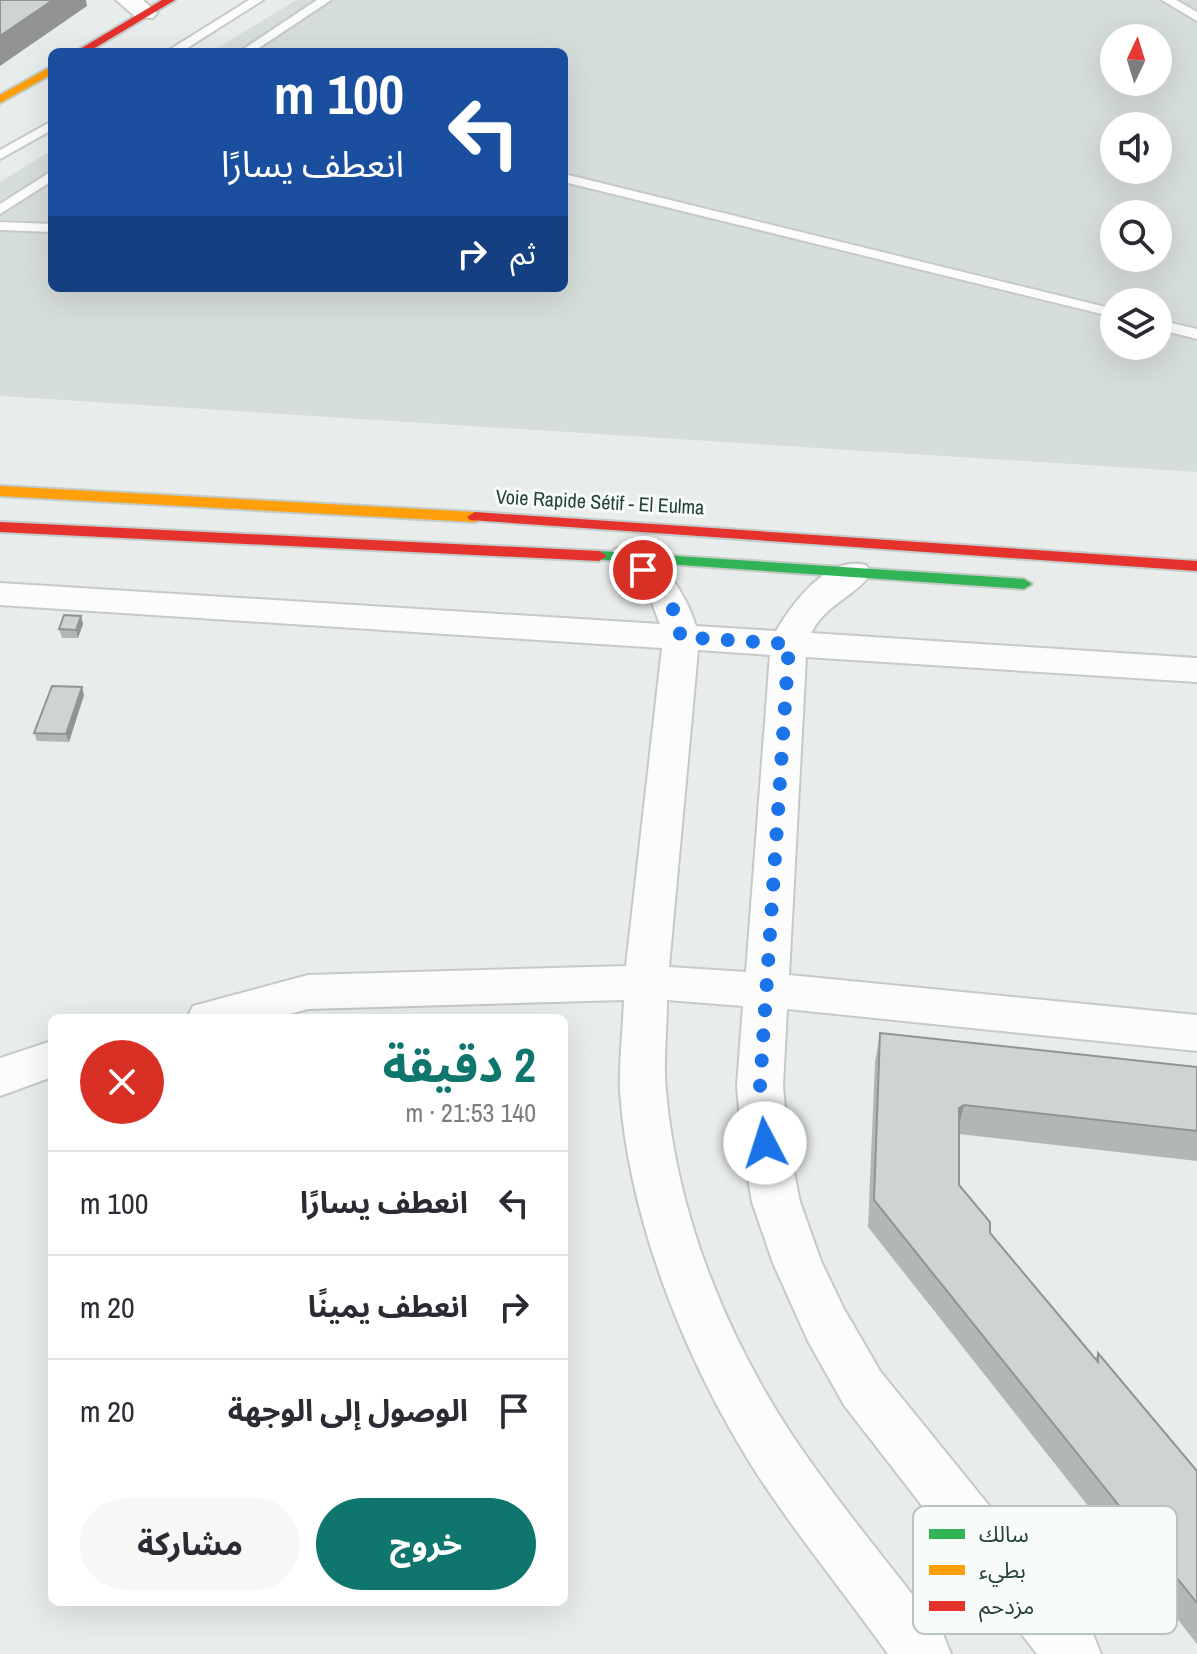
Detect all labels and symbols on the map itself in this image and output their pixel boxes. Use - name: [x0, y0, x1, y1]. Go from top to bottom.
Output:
- north arrow: [1100, 24, 1172, 96]
- street label: Voie Rapide Sétif - El Eulma: [495, 483, 705, 520]
- pin: [609, 536, 677, 604]
- position arrow: [723, 1101, 807, 1185]
- legend: [913, 1506, 1177, 1634]
- text: سالك: [979, 1519, 1029, 1549]
- text: بطيء: [979, 1555, 1026, 1587]
- text: مزدحم: [979, 1591, 1034, 1623]

